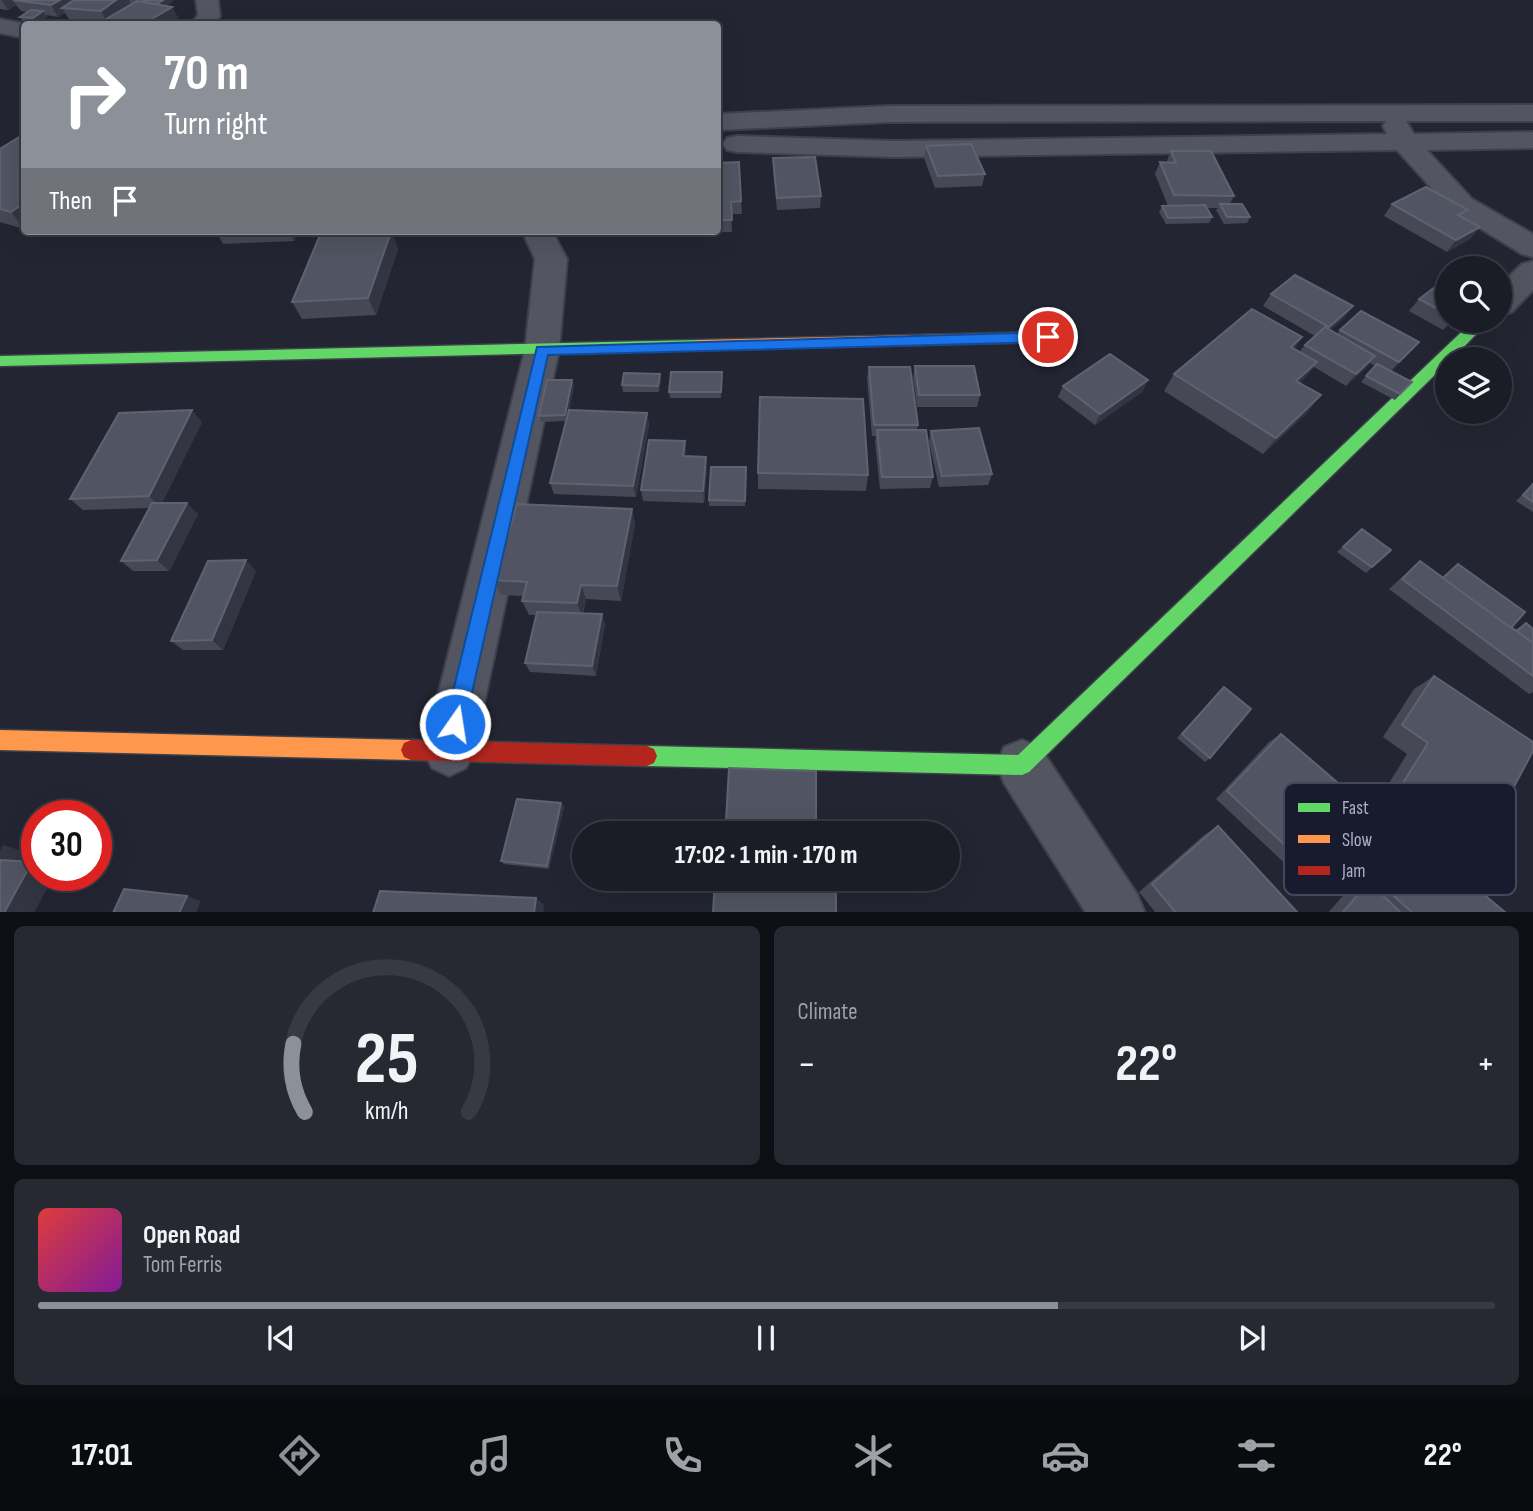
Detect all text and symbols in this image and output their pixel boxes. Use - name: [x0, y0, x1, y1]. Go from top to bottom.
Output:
- text: 70 m: [164, 45, 249, 104]
- icon: right: [49, 49, 140, 140]
- text: Turn right: [164, 105, 268, 144]
- icon: arrive: [106, 182, 144, 220]
- text: Then: [49, 186, 92, 217]
- map controls: [1435, 256, 1512, 424]
- button: search: [1435, 256, 1512, 333]
- pin: [1018, 307, 1078, 367]
- icon: arrive: [1029, 318, 1067, 356]
- button: layers: [1435, 347, 1512, 424]
- position arrow: [418, 687, 492, 761]
- legend: [1284, 783, 1516, 895]
- text: Fast: [1342, 797, 1369, 820]
- speed limit sign: 30: [21, 800, 112, 891]
- text: Slow: [1342, 829, 1372, 852]
- text: 17:02 · 1 min · 170 m: [675, 840, 857, 871]
- text: Jam: [1341, 860, 1365, 883]
- text: Climate: [798, 998, 857, 1026]
- text: 25: [355, 1016, 419, 1104]
- text: 22°: [1115, 1033, 1177, 1096]
- text: −: [798, 1042, 816, 1087]
- text: +: [1476, 1042, 1495, 1087]
- text: km/h: [365, 1095, 408, 1126]
- text: Open Road: [143, 1220, 240, 1251]
- text: Tom Ferris: [143, 1251, 222, 1279]
- icon: previous: [262, 1319, 300, 1357]
- icon: pause: [747, 1319, 785, 1357]
- icon: next: [1233, 1319, 1271, 1357]
- icon: directions: [275, 1431, 324, 1480]
- icon: music: [466, 1431, 515, 1480]
- icon: phone: [658, 1431, 707, 1480]
- icon: climate: [849, 1431, 898, 1480]
- icon: car: [1041, 1431, 1090, 1480]
- icon: filters: [1232, 1431, 1281, 1480]
- text: 17:01: [71, 1436, 132, 1475]
- text: 22°: [1424, 1436, 1462, 1475]

